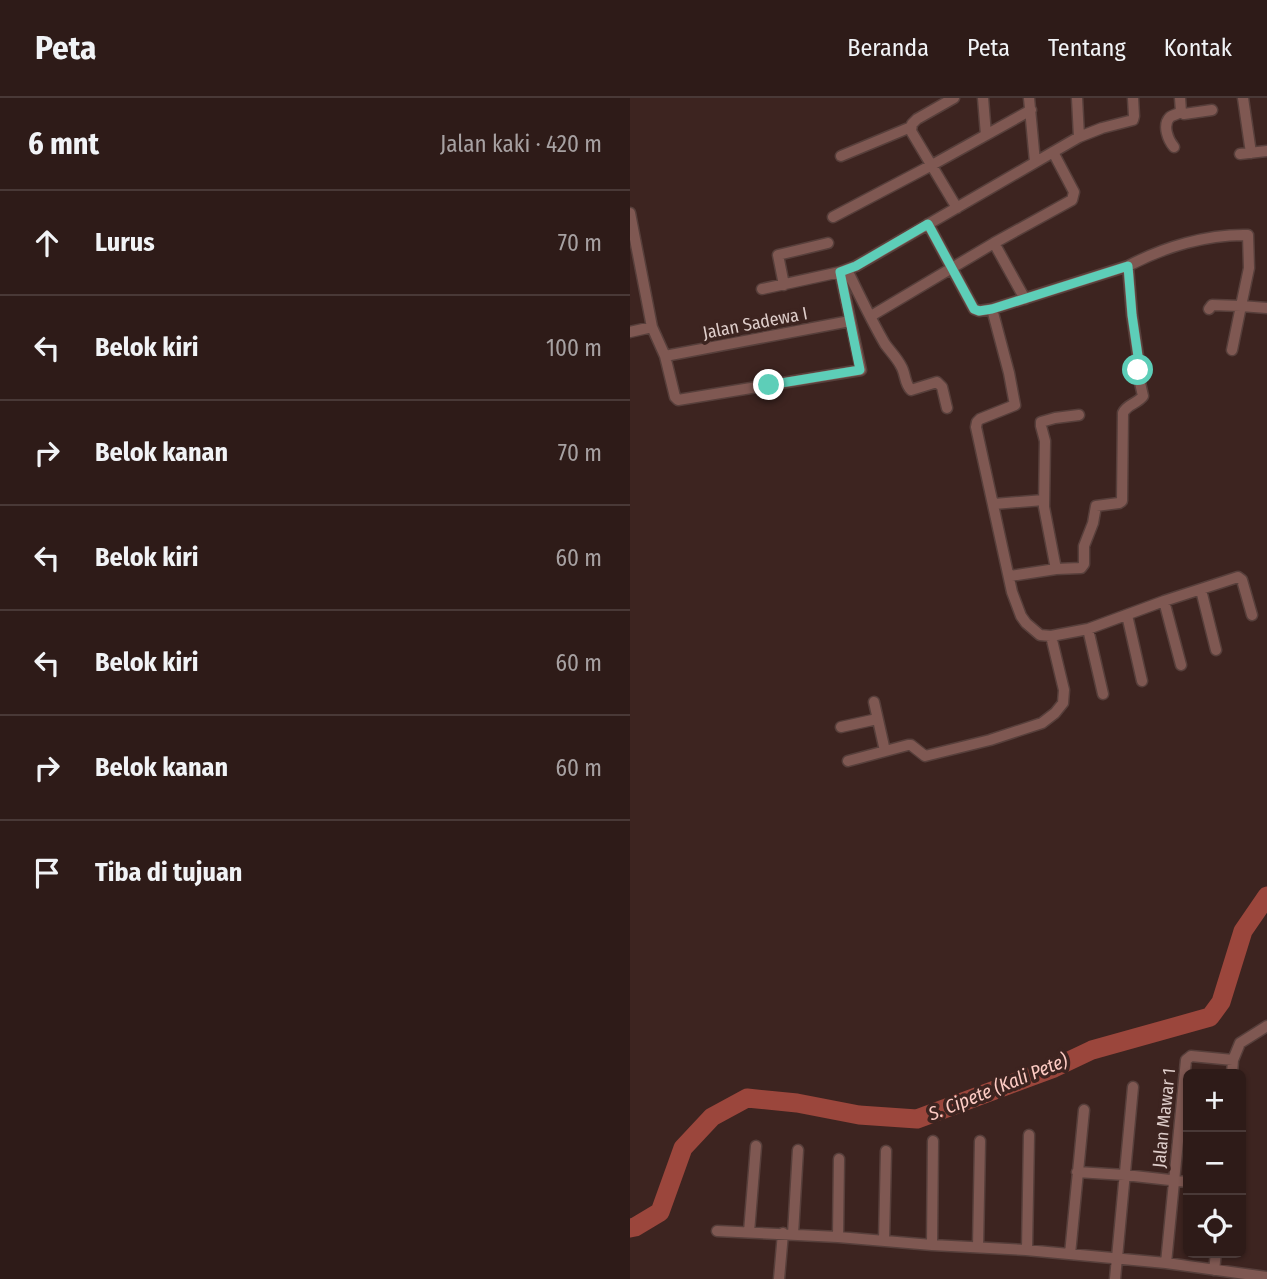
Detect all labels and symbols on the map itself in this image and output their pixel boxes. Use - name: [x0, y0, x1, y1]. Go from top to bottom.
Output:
- street label: Jalan Sadewa I: [701, 302, 809, 344]
- route start: [1122, 354, 1153, 385]
- route end: [753, 369, 784, 400]
- water label: S. Cipete (Kali Pete): [924, 1048, 1072, 1126]
- street label: Jalan Mawar 1: [1148, 1067, 1180, 1169]

